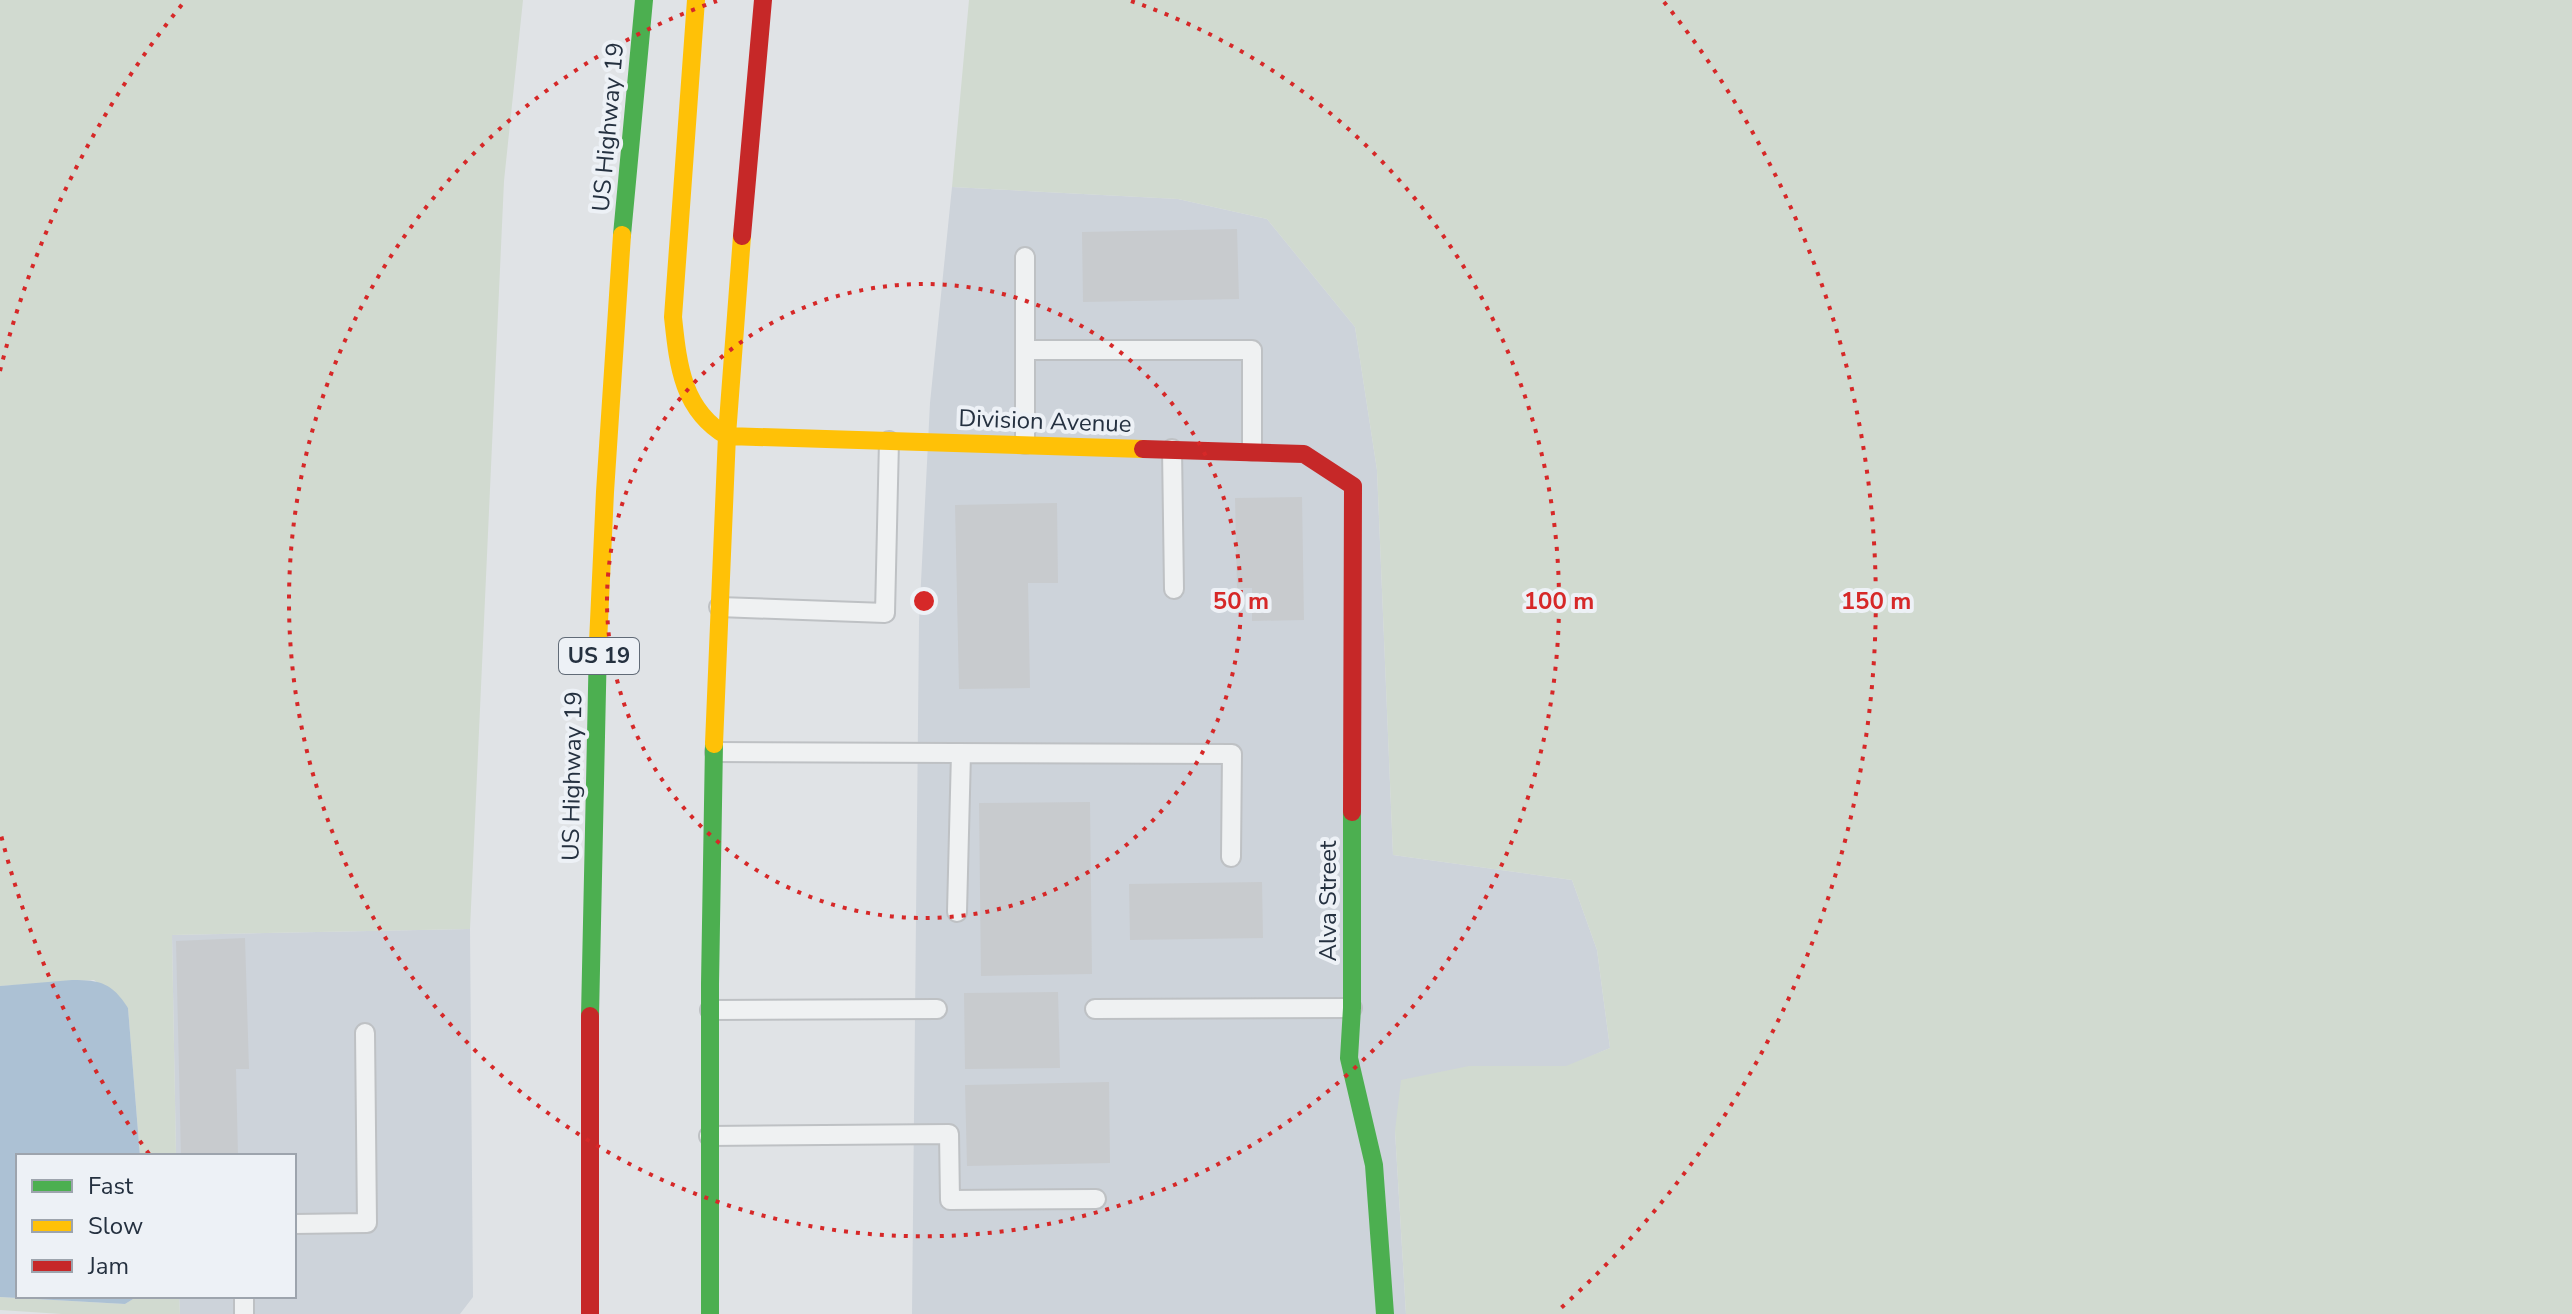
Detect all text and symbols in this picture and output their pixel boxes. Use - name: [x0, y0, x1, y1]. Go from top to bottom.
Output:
- street label: US Highway 19: [585, 41, 631, 213]
- street label: Division Avenue: [958, 402, 1132, 440]
- text: 50 m: [1213, 585, 1269, 617]
- text: 100 m: [1524, 585, 1594, 617]
- text: 150 m: [1841, 585, 1911, 617]
- centre of rings: [910, 587, 938, 615]
- road number: US 19: [559, 638, 639, 674]
- street label: US Highway 19: [555, 691, 589, 861]
- street label: Alva Street: [1312, 840, 1344, 961]
- legend: [16, 1154, 296, 1298]
- text: Fast: [88, 1170, 134, 1202]
- text: Slow: [88, 1210, 143, 1242]
- text: Jam: [87, 1250, 129, 1282]

